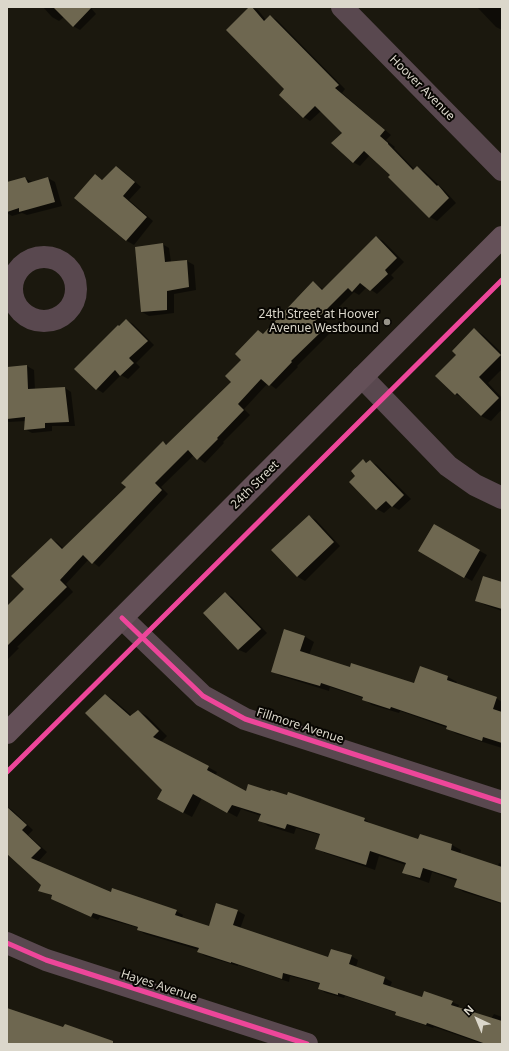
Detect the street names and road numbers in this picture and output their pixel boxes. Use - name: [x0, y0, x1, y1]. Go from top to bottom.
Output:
- street label: Hoover Avenue: [386, 52, 458, 124]
- street label: 24th Street: [228, 458, 282, 512]
- street label: Fillmore Avenue: [255, 705, 345, 747]
- street label: Hayes Avenue: [119, 967, 199, 1005]

